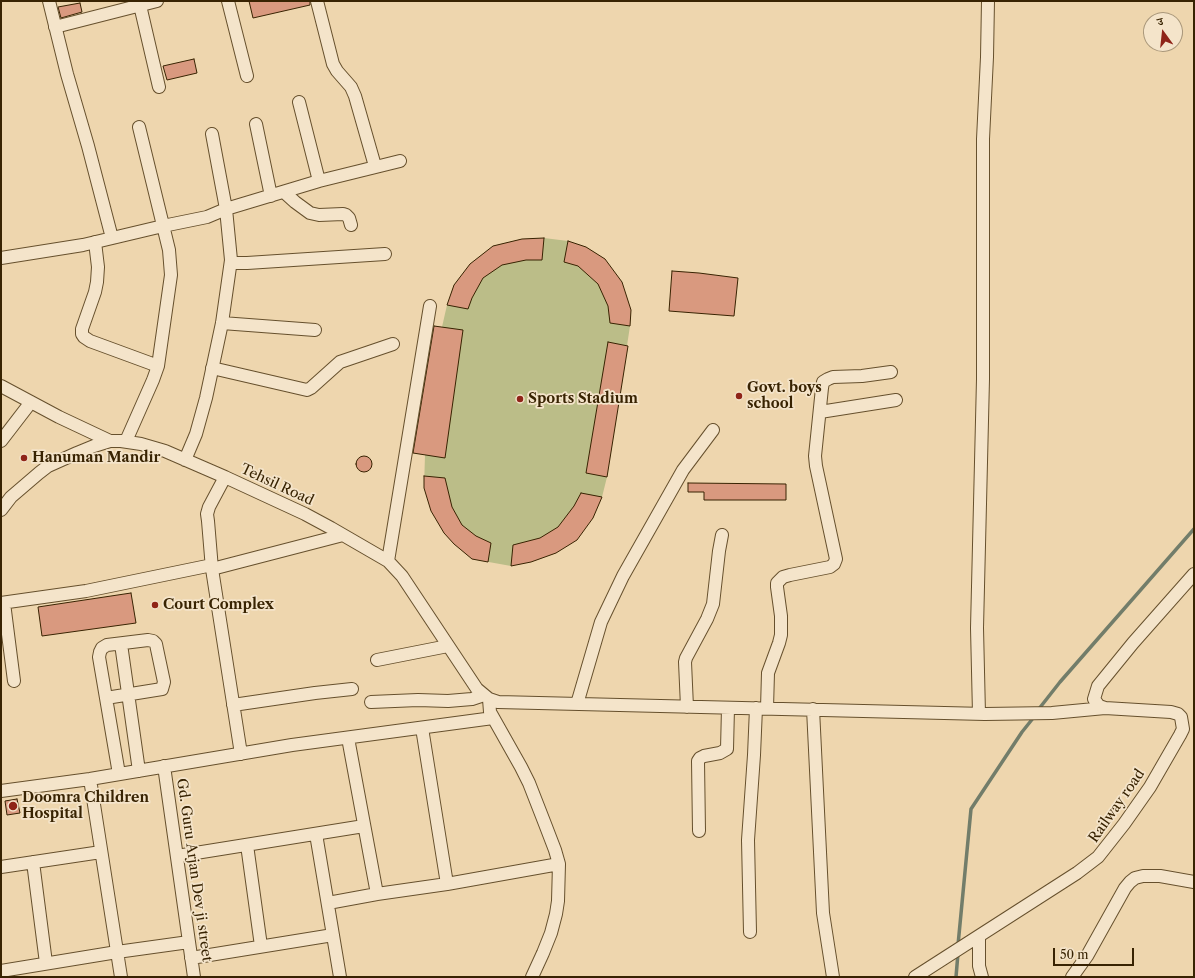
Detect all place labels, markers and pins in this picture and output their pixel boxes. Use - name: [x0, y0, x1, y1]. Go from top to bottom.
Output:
- place label: Govt. boys school: [747, 380, 822, 412]
- place label: Sports Stadium: [528, 391, 638, 407]
- marker: Govt. boys school: [734, 391, 744, 401]
- marker: Sports Stadium: [515, 394, 525, 404]
- place label: Hanuman Mandir: [32, 450, 160, 466]
- marker: Hanuman Mandir: [19, 453, 29, 463]
- place label: Court Complex: [163, 597, 274, 613]
- marker: Court Complex: [150, 600, 160, 610]
- place label: Doomra Children Hospital: [22, 790, 149, 822]
- marker: Doomra Children Hospital: [7, 800, 19, 812]

